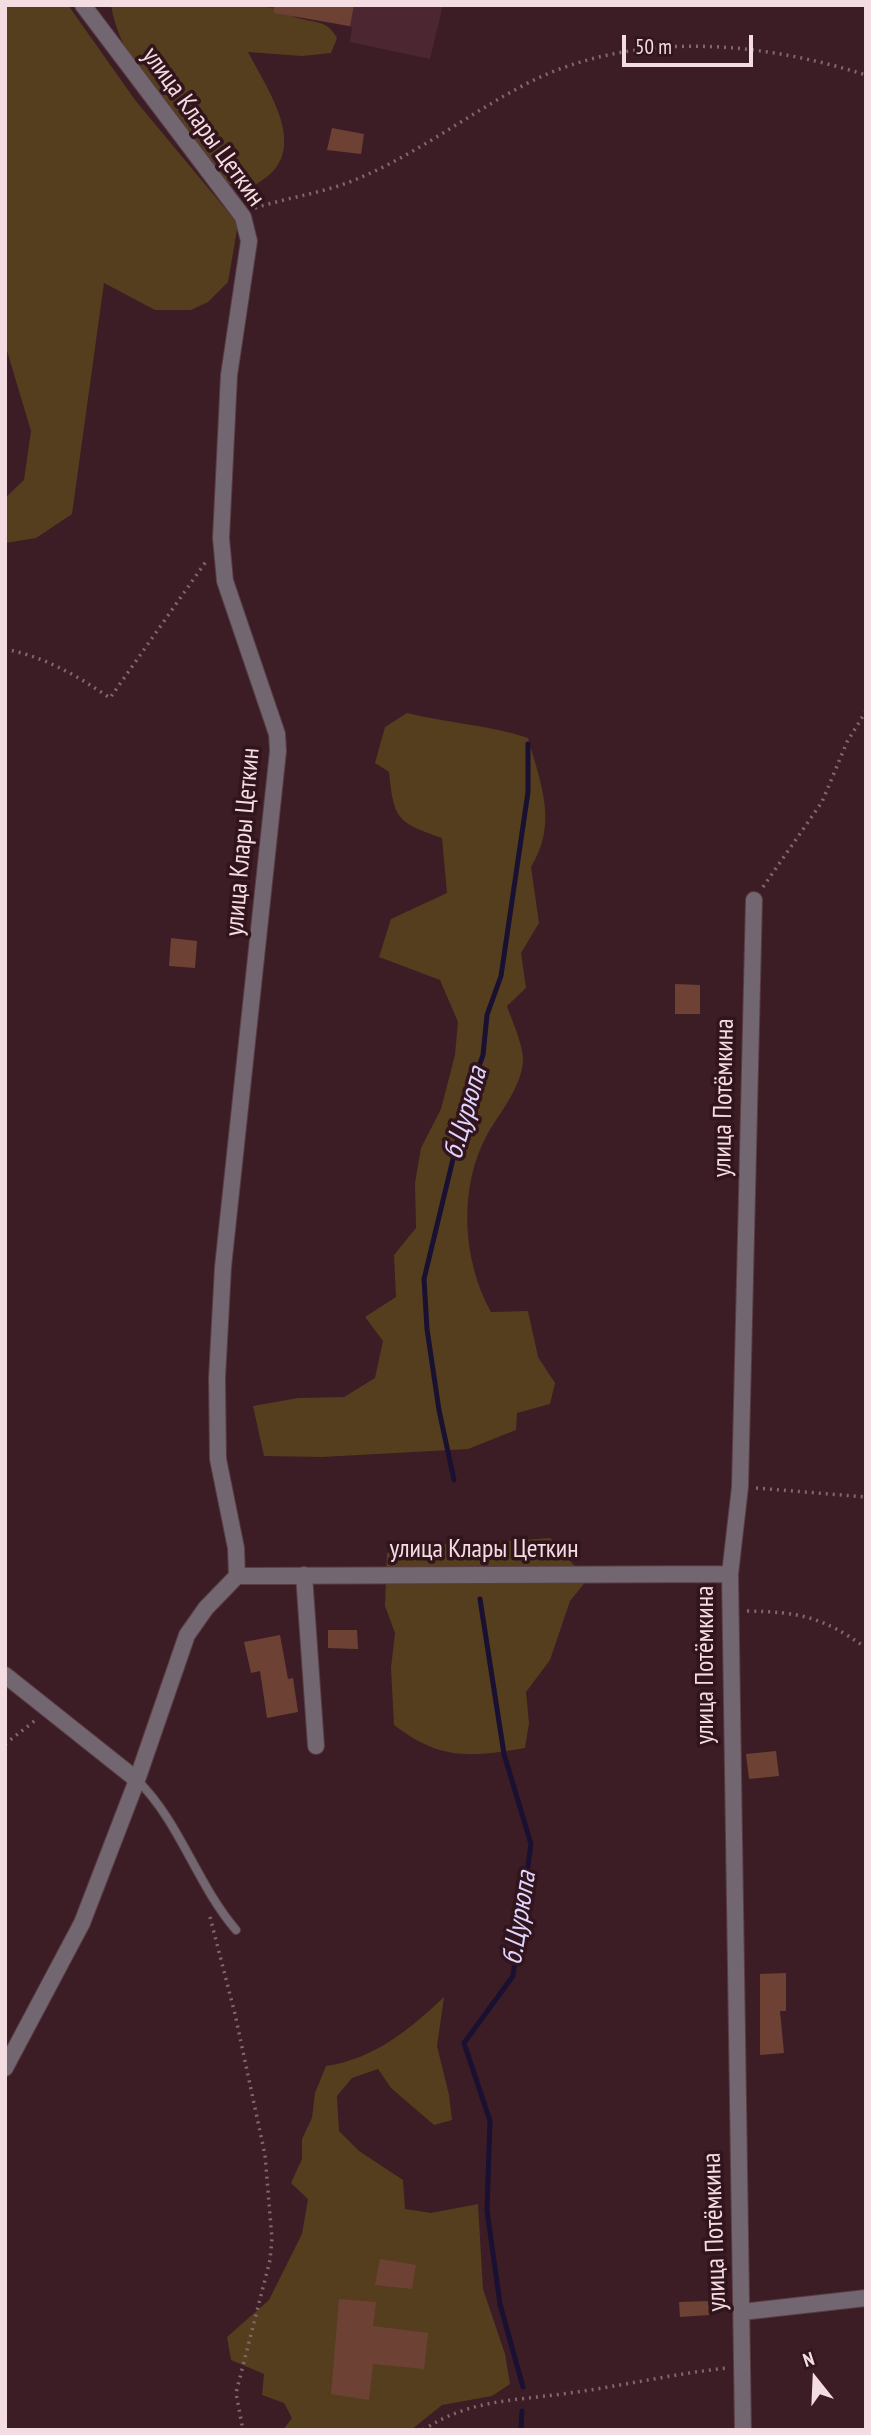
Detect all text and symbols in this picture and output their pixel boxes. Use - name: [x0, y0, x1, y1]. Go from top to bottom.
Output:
- scale bar: [626, 21, 757, 65]
- text: 50 m: [635, 33, 672, 60]
- street label: улица Клары Цеткин: [135, 41, 271, 213]
- street label: улица Клары Цеткин: [219, 747, 267, 937]
- street label: улица Потёмкина: [707, 1018, 741, 1178]
- water label: б.Цурюпа: [437, 1063, 495, 1163]
- street label: улица Клары Цеткин: [390, 1534, 578, 1566]
- street label: улица Потёмкина: [690, 1586, 722, 1744]
- water label: б.Цурюпа: [496, 1869, 544, 1967]
- street label: улица Потёмкина: [697, 2152, 733, 2312]
- north arrow: [780, 2344, 850, 2414]
- text: N: [800, 2346, 817, 2372]

